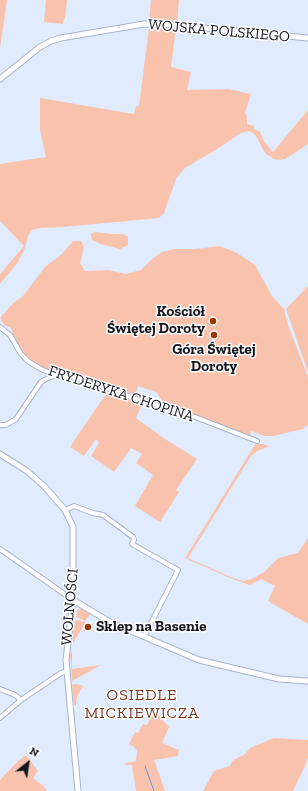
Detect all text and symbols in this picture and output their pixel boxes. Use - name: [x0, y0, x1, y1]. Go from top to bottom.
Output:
- street label: WOJSKA POLSKIEGO: [147, 16, 291, 46]
- place label: Kościół Świętej Doroty: [107, 303, 205, 338]
- marker: Kościół Świętej Doroty: [208, 316, 218, 326]
- marker: Góra Świętej Doroty: [209, 330, 219, 340]
- place label: Góra Świętej Doroty: [172, 341, 256, 376]
- street label: FRYDERYKA CHOPINA: [46, 362, 196, 426]
- street label: WOLNOŚCI: [58, 568, 82, 646]
- place label: Sklep na Basenie: [96, 618, 207, 636]
- marker: Sklep na Basenie: [83, 622, 93, 632]
- district label: OSIEDLE MICKIEWICZA: [84, 685, 200, 723]
- north arrow: [8, 743, 48, 783]
- text: N: [27, 744, 41, 760]

